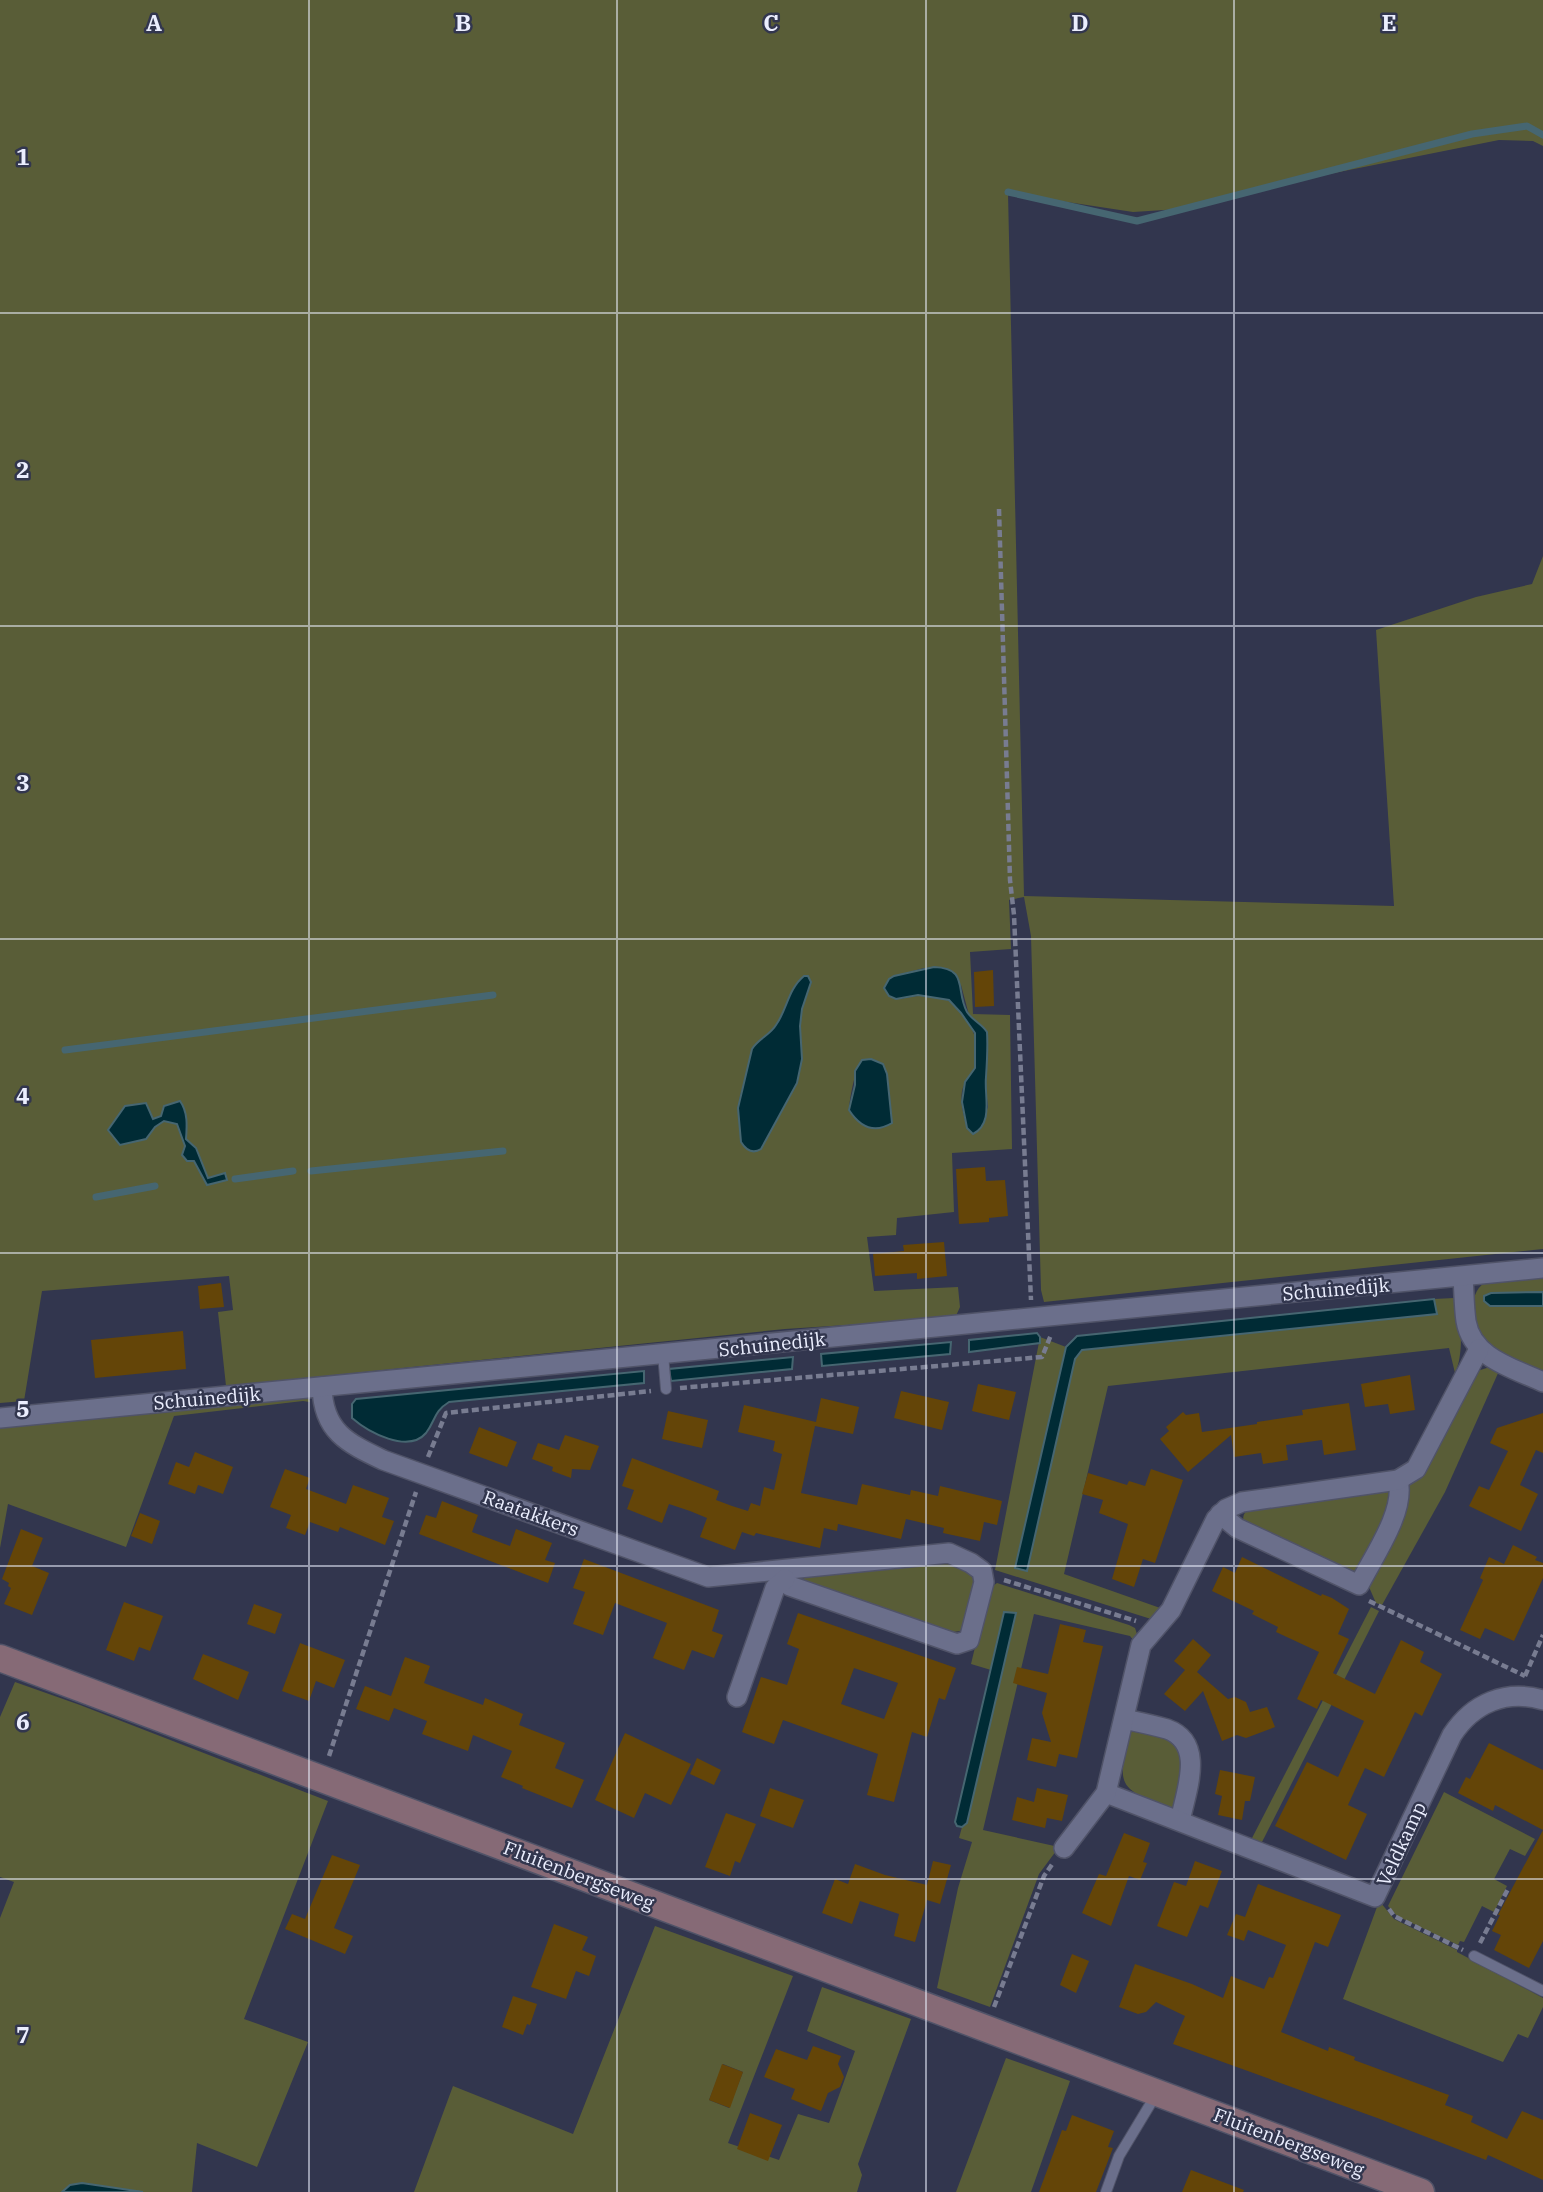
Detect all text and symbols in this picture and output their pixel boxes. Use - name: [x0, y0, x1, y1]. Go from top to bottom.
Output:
- text: A: [146, 7, 162, 37]
- text: B: [455, 7, 471, 37]
- text: C: [763, 7, 779, 37]
- text: D: [1071, 7, 1089, 37]
- text: E: [1381, 7, 1397, 37]
- text: 1: [16, 141, 30, 171]
- text: 2: [16, 454, 30, 484]
- text: 3: [16, 767, 30, 797]
- text: 4: [16, 1080, 30, 1110]
- street label: Schuinedijk: [1281, 1272, 1391, 1306]
- street label: Schuinedijk: [717, 1326, 827, 1362]
- street label: Schuinedijk: [152, 1381, 262, 1415]
- text: 5: [16, 1393, 30, 1423]
- street label: Raatakkers: [480, 1485, 582, 1541]
- text: 6: [16, 1706, 30, 1736]
- street label: Veldkamp: [1371, 1798, 1431, 1890]
- street label: Fluitenbergseweg: [500, 1835, 658, 1915]
- text: 7: [16, 2019, 30, 2049]
- street label: Fluitenbergseweg: [1210, 2102, 1368, 2182]

